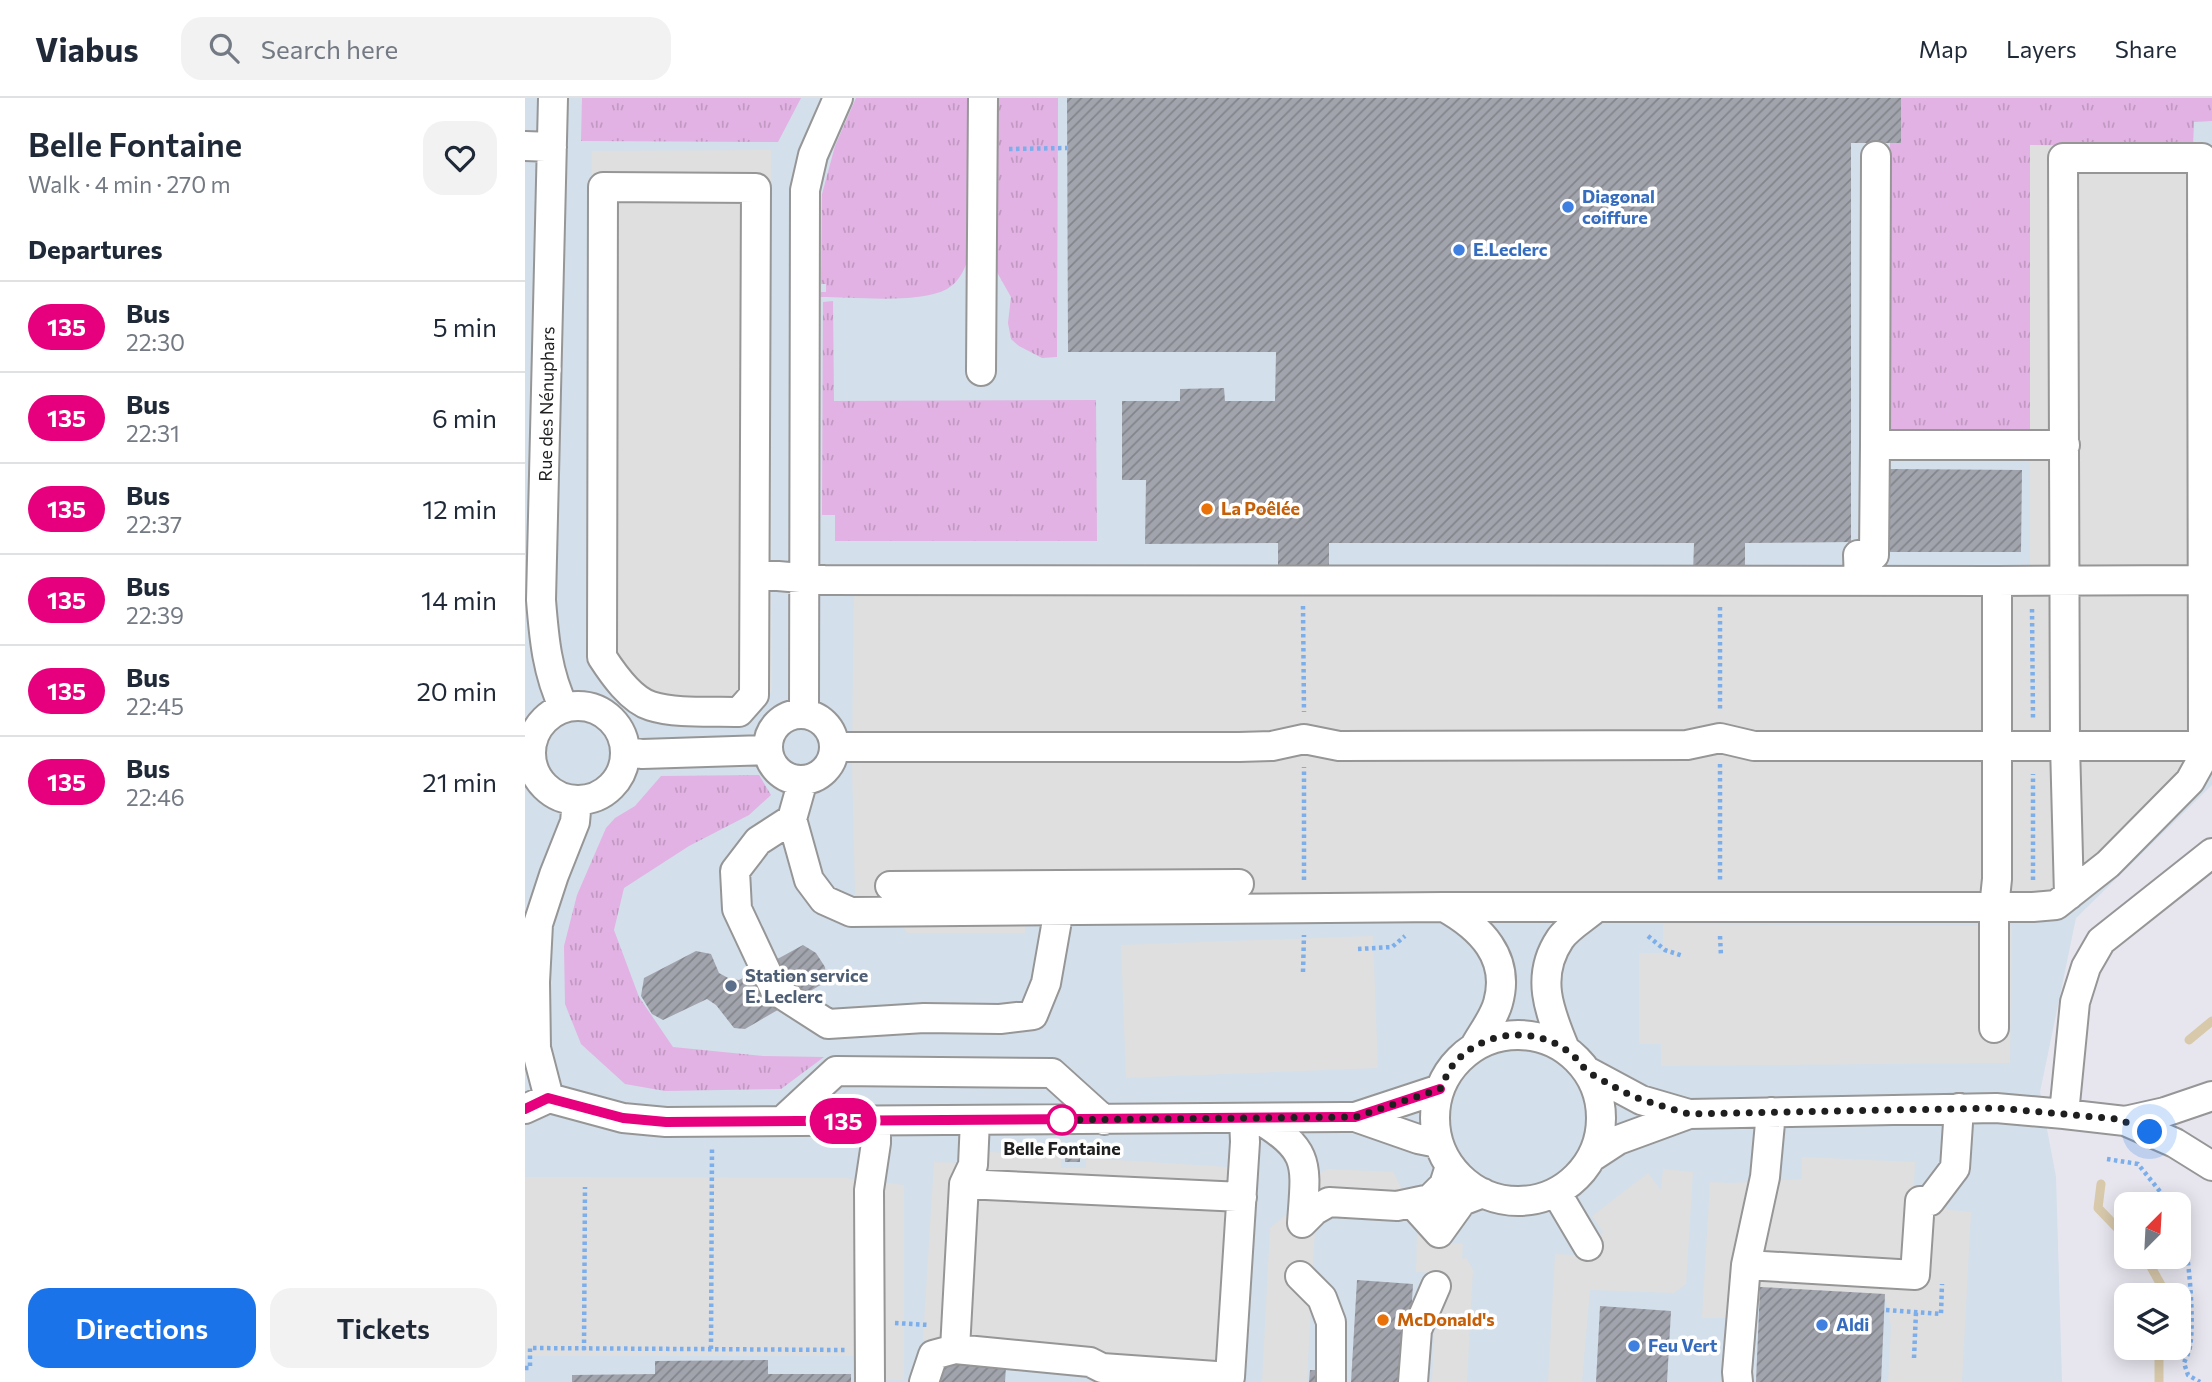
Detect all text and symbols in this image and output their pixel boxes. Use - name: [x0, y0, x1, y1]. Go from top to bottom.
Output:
- search box: [181, 17, 671, 80]
- text: Viabus: [35, 28, 139, 69]
- icon: search: [205, 29, 243, 67]
- text: Search here: [261, 33, 398, 64]
- text: Map: [1919, 34, 1968, 63]
- text: Layers: [2006, 34, 2077, 63]
- text: Share: [2115, 34, 2177, 63]
- button: heart: [423, 121, 497, 195]
- text: Belle Fontaine: [28, 123, 242, 164]
- text: Walk · 4 min · 270 m: [28, 170, 231, 198]
- place label: Diagonal coiffure: [1582, 185, 1655, 228]
- marker: Diagonal coiffure: [1560, 199, 1576, 215]
- text: Departures: [28, 233, 163, 264]
- place label: E.Leclerc: [1473, 238, 1548, 260]
- marker: E.Leclerc: [1451, 242, 1467, 258]
- text: Bus: [126, 297, 170, 328]
- text: 5 min: [433, 311, 497, 342]
- text: 135: [47, 312, 86, 341]
- street label: Rue des Nénuphars: [534, 326, 558, 482]
- text: 22:30: [126, 328, 185, 356]
- text: Bus: [126, 388, 170, 419]
- text: 6 min: [432, 402, 497, 433]
- text: 135: [47, 403, 86, 432]
- text: 22:31: [126, 419, 180, 447]
- text: Bus: [126, 479, 170, 510]
- text: 12 min: [422, 493, 497, 524]
- text: 135: [47, 494, 86, 523]
- place label: La Poêlée: [1221, 497, 1300, 519]
- marker: La Poêlée: [1199, 501, 1215, 517]
- text: 22:37: [126, 510, 182, 538]
- text: Bus: [126, 570, 170, 601]
- text: 14 min: [421, 584, 497, 615]
- text: 135: [47, 585, 86, 614]
- text: 22:39: [126, 601, 184, 629]
- text: Bus: [126, 661, 170, 692]
- text: 20 min: [416, 675, 497, 706]
- text: 135: [47, 676, 86, 705]
- text: 22:45: [126, 692, 184, 720]
- text: Bus: [126, 752, 170, 783]
- text: 21 min: [422, 766, 497, 797]
- text: 135: [47, 767, 86, 796]
- text: 22:46: [126, 783, 185, 811]
- place label: Station service E. Leclerc: [745, 964, 868, 1007]
- marker: Station service E. Leclerc: [723, 978, 739, 994]
- line badge: 135: [803, 1098, 883, 1144]
- marker: Belle Fontaine: [1047, 1105, 1077, 1135]
- text: 135: [824, 1106, 862, 1135]
- your location: [2132, 1114, 2167, 1149]
- place label: Belle Fontaine: [1003, 1137, 1121, 1159]
- north arrow: [2114, 1192, 2191, 1269]
- map controls: [2114, 1192, 2191, 1360]
- button: layers: [2114, 1283, 2191, 1360]
- button: Directions: [28, 1288, 256, 1368]
- button: Tickets: [270, 1288, 497, 1368]
- place label: McDonald's: [1397, 1308, 1495, 1330]
- marker: McDonald's: [1375, 1312, 1391, 1328]
- place label: Aldi: [1836, 1313, 1869, 1335]
- marker: Aldi: [1814, 1317, 1830, 1333]
- place label: Feu Vert: [1648, 1334, 1718, 1356]
- marker: Feu Vert: [1626, 1338, 1642, 1354]

